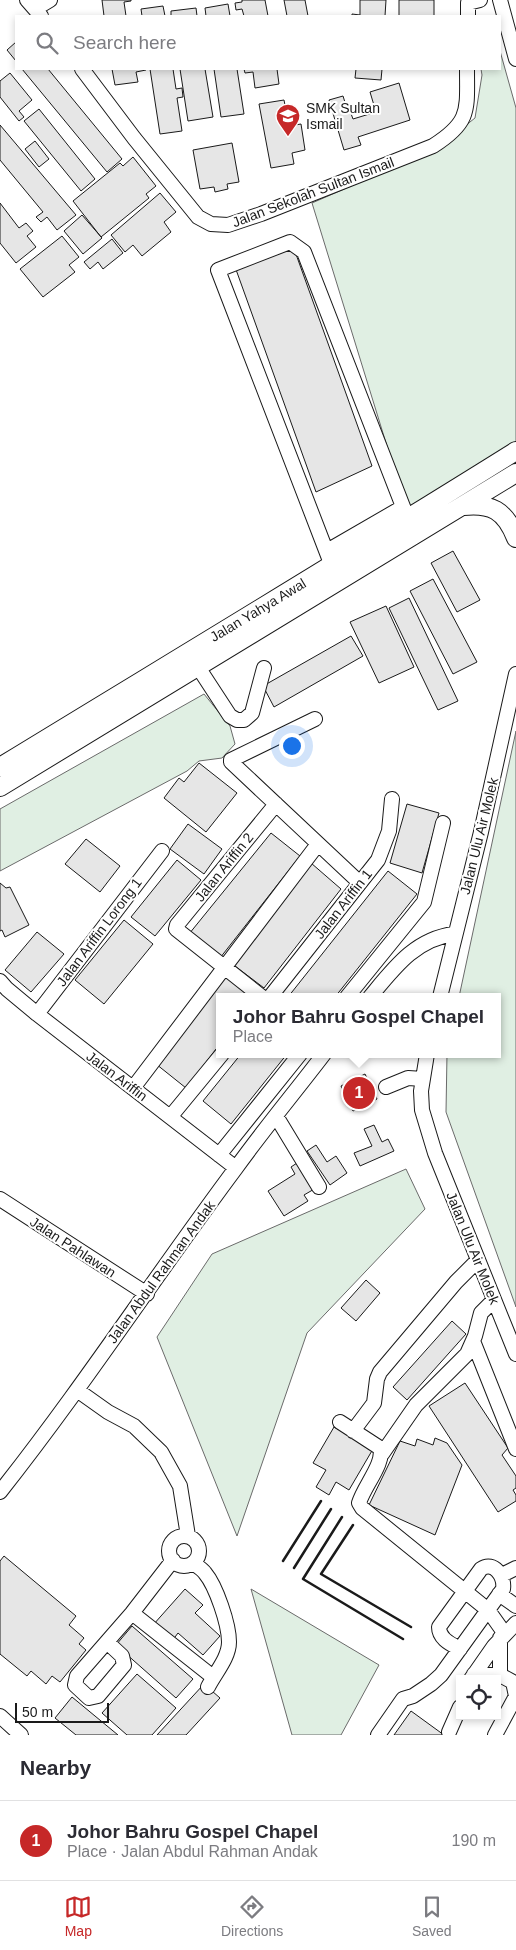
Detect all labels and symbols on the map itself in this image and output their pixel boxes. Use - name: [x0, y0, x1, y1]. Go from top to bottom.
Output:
- place label: SMK Sultan Ismail: [306, 100, 380, 132]
- school or university icon: SMK Sultan Ismail: [275, 103, 301, 137]
- street label: Jalan Sekolah Sultan Ismail: [230, 154, 396, 230]
- street label: Jalan Yahya Awal: [207, 575, 309, 645]
- your location: [279, 733, 305, 759]
- street label: Jalan Ulu Air Molek: [457, 775, 501, 896]
- street label: Jalan Ariffin 2: [191, 829, 257, 905]
- street label: Jalan Ariffin 1: [311, 866, 375, 942]
- street label: Jalan Ariffin Lorong 1: [53, 875, 145, 989]
- street label: Jalan Ariffin: [83, 1048, 151, 1104]
- pin: 1: [343, 1074, 375, 1112]
- street label: Jalan Ulu Air Molek: [443, 1189, 503, 1307]
- street label: Jalan Abdul Rahman Andak: [104, 1197, 219, 1346]
- street label: Jalan Pahlawan: [27, 1213, 119, 1281]
- scale bar: [15, 1700, 109, 1723]

